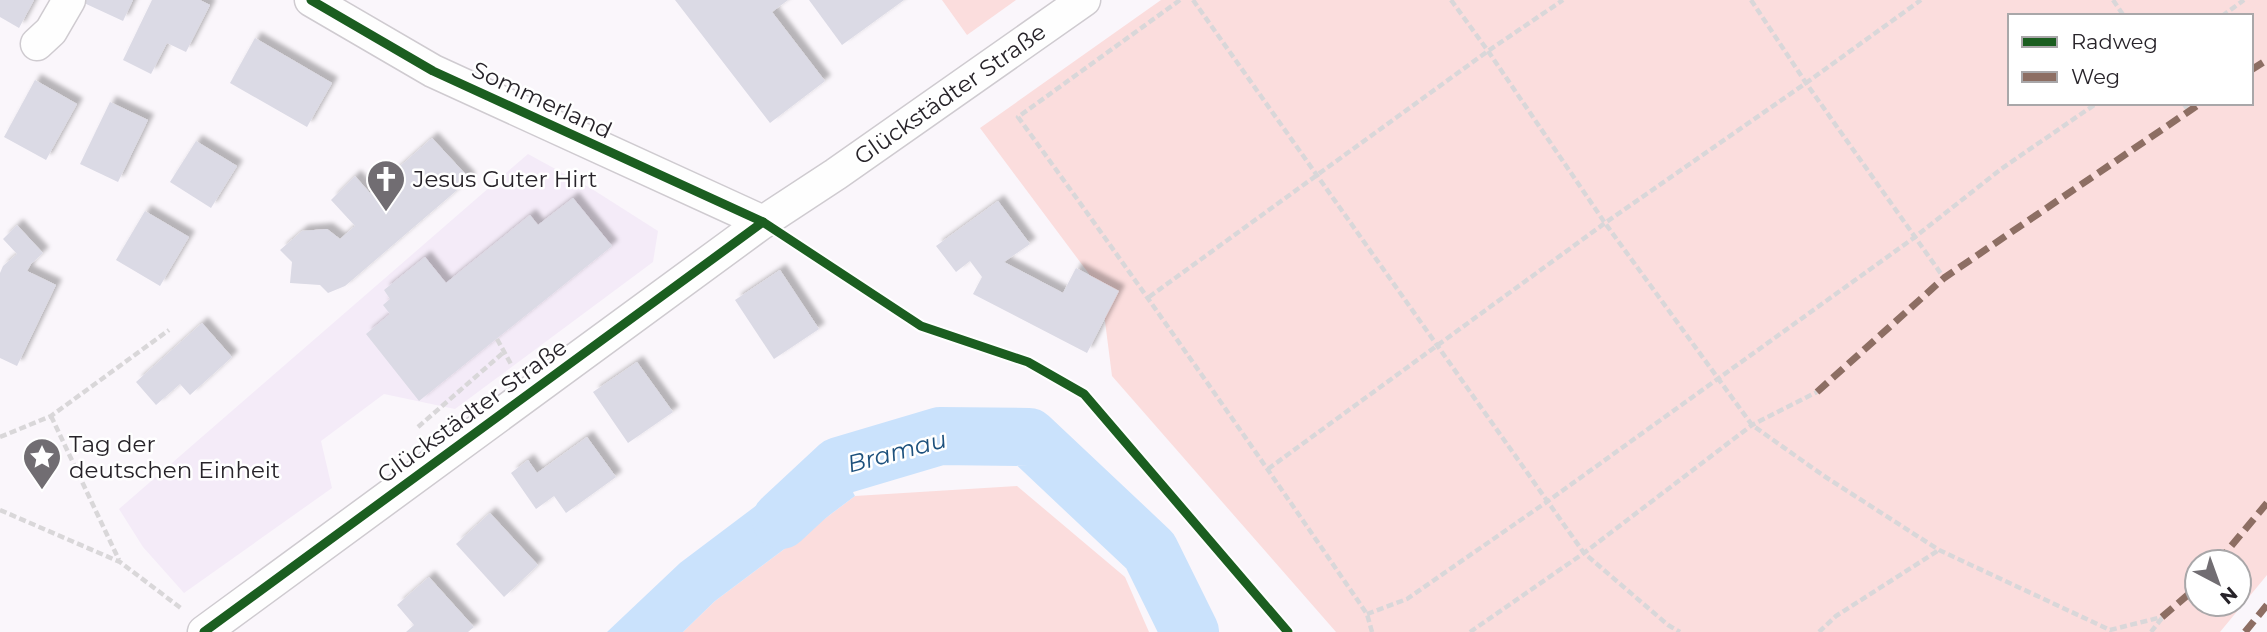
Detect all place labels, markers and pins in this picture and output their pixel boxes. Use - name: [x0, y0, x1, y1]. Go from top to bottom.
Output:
- church icon: Jesus Guter Hirt: [365, 158, 407, 213]
- place label: Jesus Guter Hirt: [412, 165, 597, 193]
- place label: Tag der deutschen Einheit: [69, 430, 280, 484]
- place icon: Tag der deutschen Einheit: [21, 436, 63, 491]

